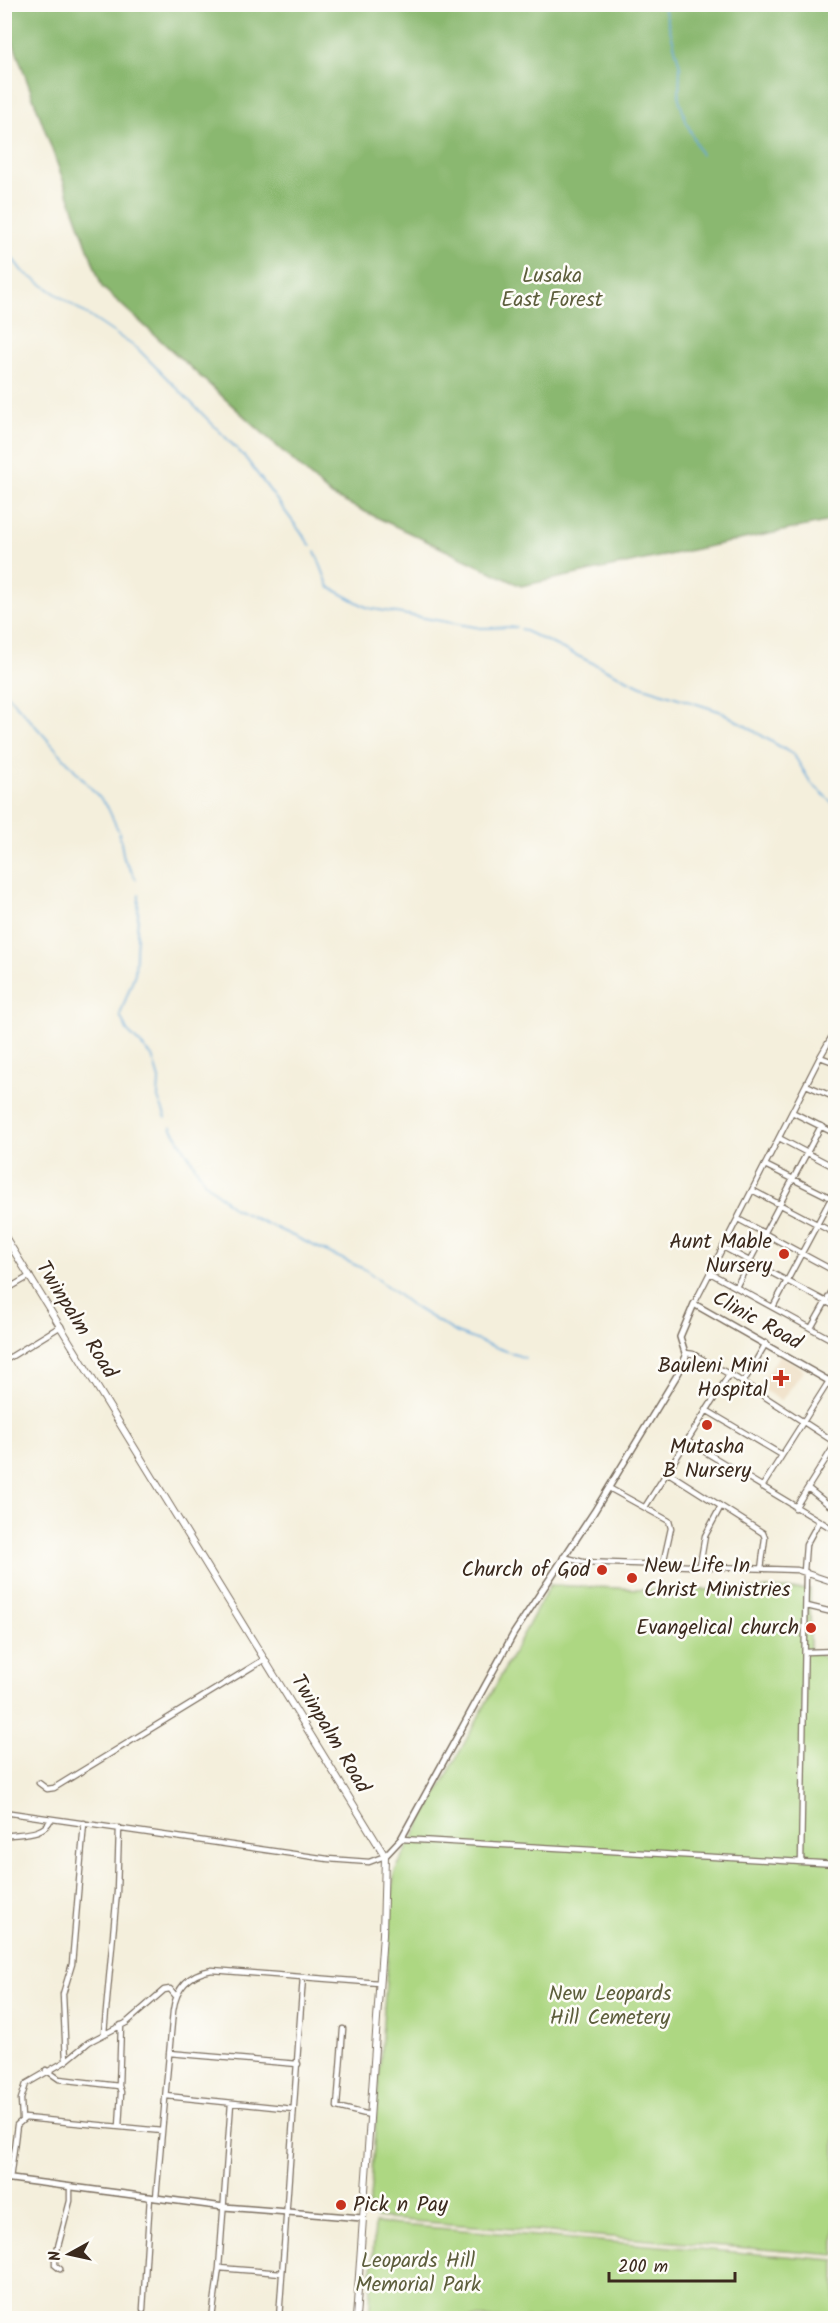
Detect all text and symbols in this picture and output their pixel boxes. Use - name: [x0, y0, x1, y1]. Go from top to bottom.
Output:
- park label: Lusaka East Forest: [501, 260, 604, 317]
- place label: Aunt Mable Nursery: [669, 1226, 773, 1283]
- marker: Aunt Mable Nursery: [777, 1247, 791, 1261]
- street label: Twinpalm Road: [27, 1255, 126, 1386]
- street label: Clinic Road: [706, 1283, 809, 1360]
- place label: Bauleni Mini Hospital: [658, 1350, 769, 1407]
- marker: Bauleni Mini Hospital: [772, 1369, 790, 1387]
- marker: Mutasha B Nursery: [700, 1418, 714, 1432]
- place label: Mutasha B Nursery: [663, 1431, 751, 1488]
- place label: New Life In Christ Ministries: [644, 1550, 791, 1607]
- place label: Church of God: [461, 1554, 591, 1587]
- marker: Church of God: [595, 1563, 609, 1577]
- marker: New Life In Christ Ministries: [625, 1571, 639, 1585]
- place label: Evangelical church: [636, 1612, 799, 1645]
- marker: Evangelical church: [804, 1621, 818, 1635]
- street label: Twinpalm Road: [281, 1668, 379, 1800]
- park label: New Leopards Hill Cemetery: [549, 1978, 672, 2035]
- place label: Pick n Pay: [353, 2189, 448, 2222]
- marker: Pick n Pay: [334, 2198, 348, 2212]
- north arrow: [39, 2224, 99, 2284]
- park label: Leopards Hill Memorial Park: [355, 2245, 481, 2302]
- scale bar: [609, 2245, 735, 2283]
- text: N: [43, 2249, 69, 2263]
- text: 200 m: [618, 2253, 668, 2282]

